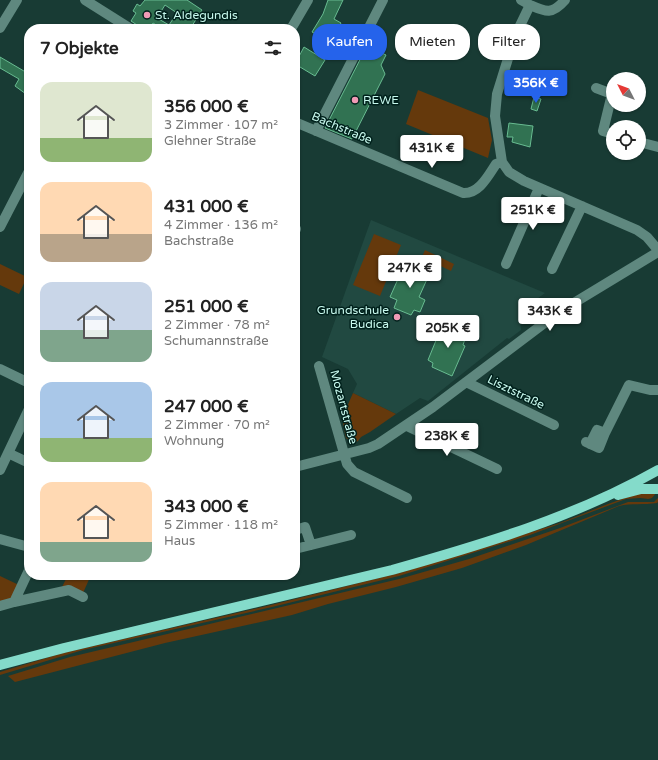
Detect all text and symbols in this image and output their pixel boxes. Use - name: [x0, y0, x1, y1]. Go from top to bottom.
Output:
- place label: St. Aldegundis: [155, 8, 238, 22]
- marker: St. Aldegundis: [142, 10, 152, 20]
- chip: Kaufen: [312, 24, 387, 60]
- chip: Mieten: [395, 24, 470, 60]
- chip: Filter: [478, 24, 540, 60]
- icon: filters: [262, 37, 284, 59]
- text: 7 Objekte: [40, 38, 119, 59]
- pin: 356K €: [503, 70, 569, 104]
- north arrow: [606, 72, 646, 112]
- map controls: [606, 72, 646, 160]
- text: 356K €: [513, 75, 559, 91]
- place label: REWE: [363, 93, 399, 107]
- marker: REWE: [350, 95, 360, 105]
- text: 356 000 €: [164, 96, 249, 117]
- icon: home: [72, 98, 120, 146]
- street label: Bachstraße: [310, 109, 375, 147]
- text: 3 Zimmer · 107 m²: [164, 117, 278, 133]
- button: locate: [606, 120, 646, 160]
- text: Glehner Straße: [164, 133, 256, 149]
- pin: 431K €: [399, 135, 465, 169]
- text: 431K €: [409, 140, 455, 156]
- text: 431 000 €: [164, 196, 249, 217]
- pin: 251K €: [500, 197, 566, 231]
- icon: home: [72, 198, 120, 246]
- text: 251K €: [510, 202, 556, 218]
- text: 4 Zimmer · 136 m²: [164, 217, 278, 233]
- text: Bachstraße: [164, 233, 234, 249]
- pin: 247K €: [377, 255, 443, 289]
- text: 247K €: [387, 260, 433, 276]
- text: 251 000 €: [164, 296, 249, 317]
- icon: home: [72, 298, 120, 346]
- pin: 343K €: [517, 298, 583, 332]
- place label: Grundschule Budica: [317, 303, 389, 331]
- text: 343K €: [527, 303, 573, 319]
- marker: Grundschule Budica: [392, 312, 402, 322]
- pin: 205K €: [415, 315, 481, 349]
- text: 2 Zimmer · 78 m²: [164, 317, 270, 333]
- text: 205K €: [425, 320, 471, 336]
- text: Schumannstraße: [164, 333, 269, 349]
- street label: Mozartstraße: [327, 368, 361, 446]
- street label: Lisztstraße: [485, 372, 547, 412]
- text: 247 000 €: [164, 396, 249, 417]
- icon: home: [72, 398, 120, 446]
- text: 2 Zimmer · 70 m²: [164, 417, 270, 433]
- pin: 238K €: [414, 423, 480, 457]
- text: 238K €: [424, 428, 470, 444]
- text: Wohnung: [164, 433, 224, 449]
- text: 343 000 €: [164, 496, 249, 517]
- icon: home: [72, 498, 120, 546]
- text: 5 Zimmer · 118 m²: [164, 517, 278, 533]
- text: Haus: [164, 533, 195, 549]

